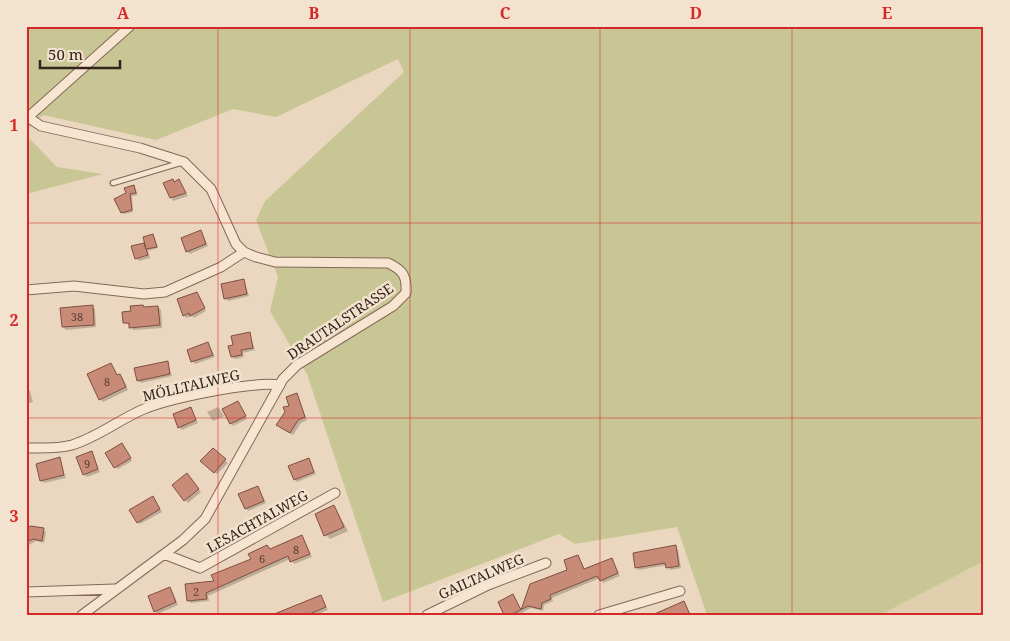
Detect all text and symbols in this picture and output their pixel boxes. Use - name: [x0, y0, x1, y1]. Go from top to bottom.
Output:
- text: A: [117, 2, 130, 24]
- text: B: [309, 2, 320, 24]
- text: C: [500, 2, 511, 24]
- text: D: [690, 2, 702, 24]
- text: E: [882, 2, 892, 24]
- scale bar: [40, 38, 120, 70]
- text: 50 m: [48, 44, 83, 64]
- text: 1: [9, 114, 19, 136]
- street label: DRAUTALSTRASSE: [283, 278, 397, 364]
- text: 2: [9, 309, 19, 331]
- house number: 38: [71, 309, 83, 324]
- street label: MÖLLTALWEG: [141, 365, 241, 405]
- house number: 8: [104, 374, 110, 389]
- house number: 9: [84, 456, 90, 471]
- street label: LESACHTALWEG: [203, 485, 311, 557]
- text: 3: [9, 505, 19, 527]
- house number: 8: [293, 542, 299, 557]
- street label: GAILTALWEG: [435, 549, 527, 603]
- house number: 6: [259, 551, 265, 566]
- house number: 2: [193, 584, 199, 599]

